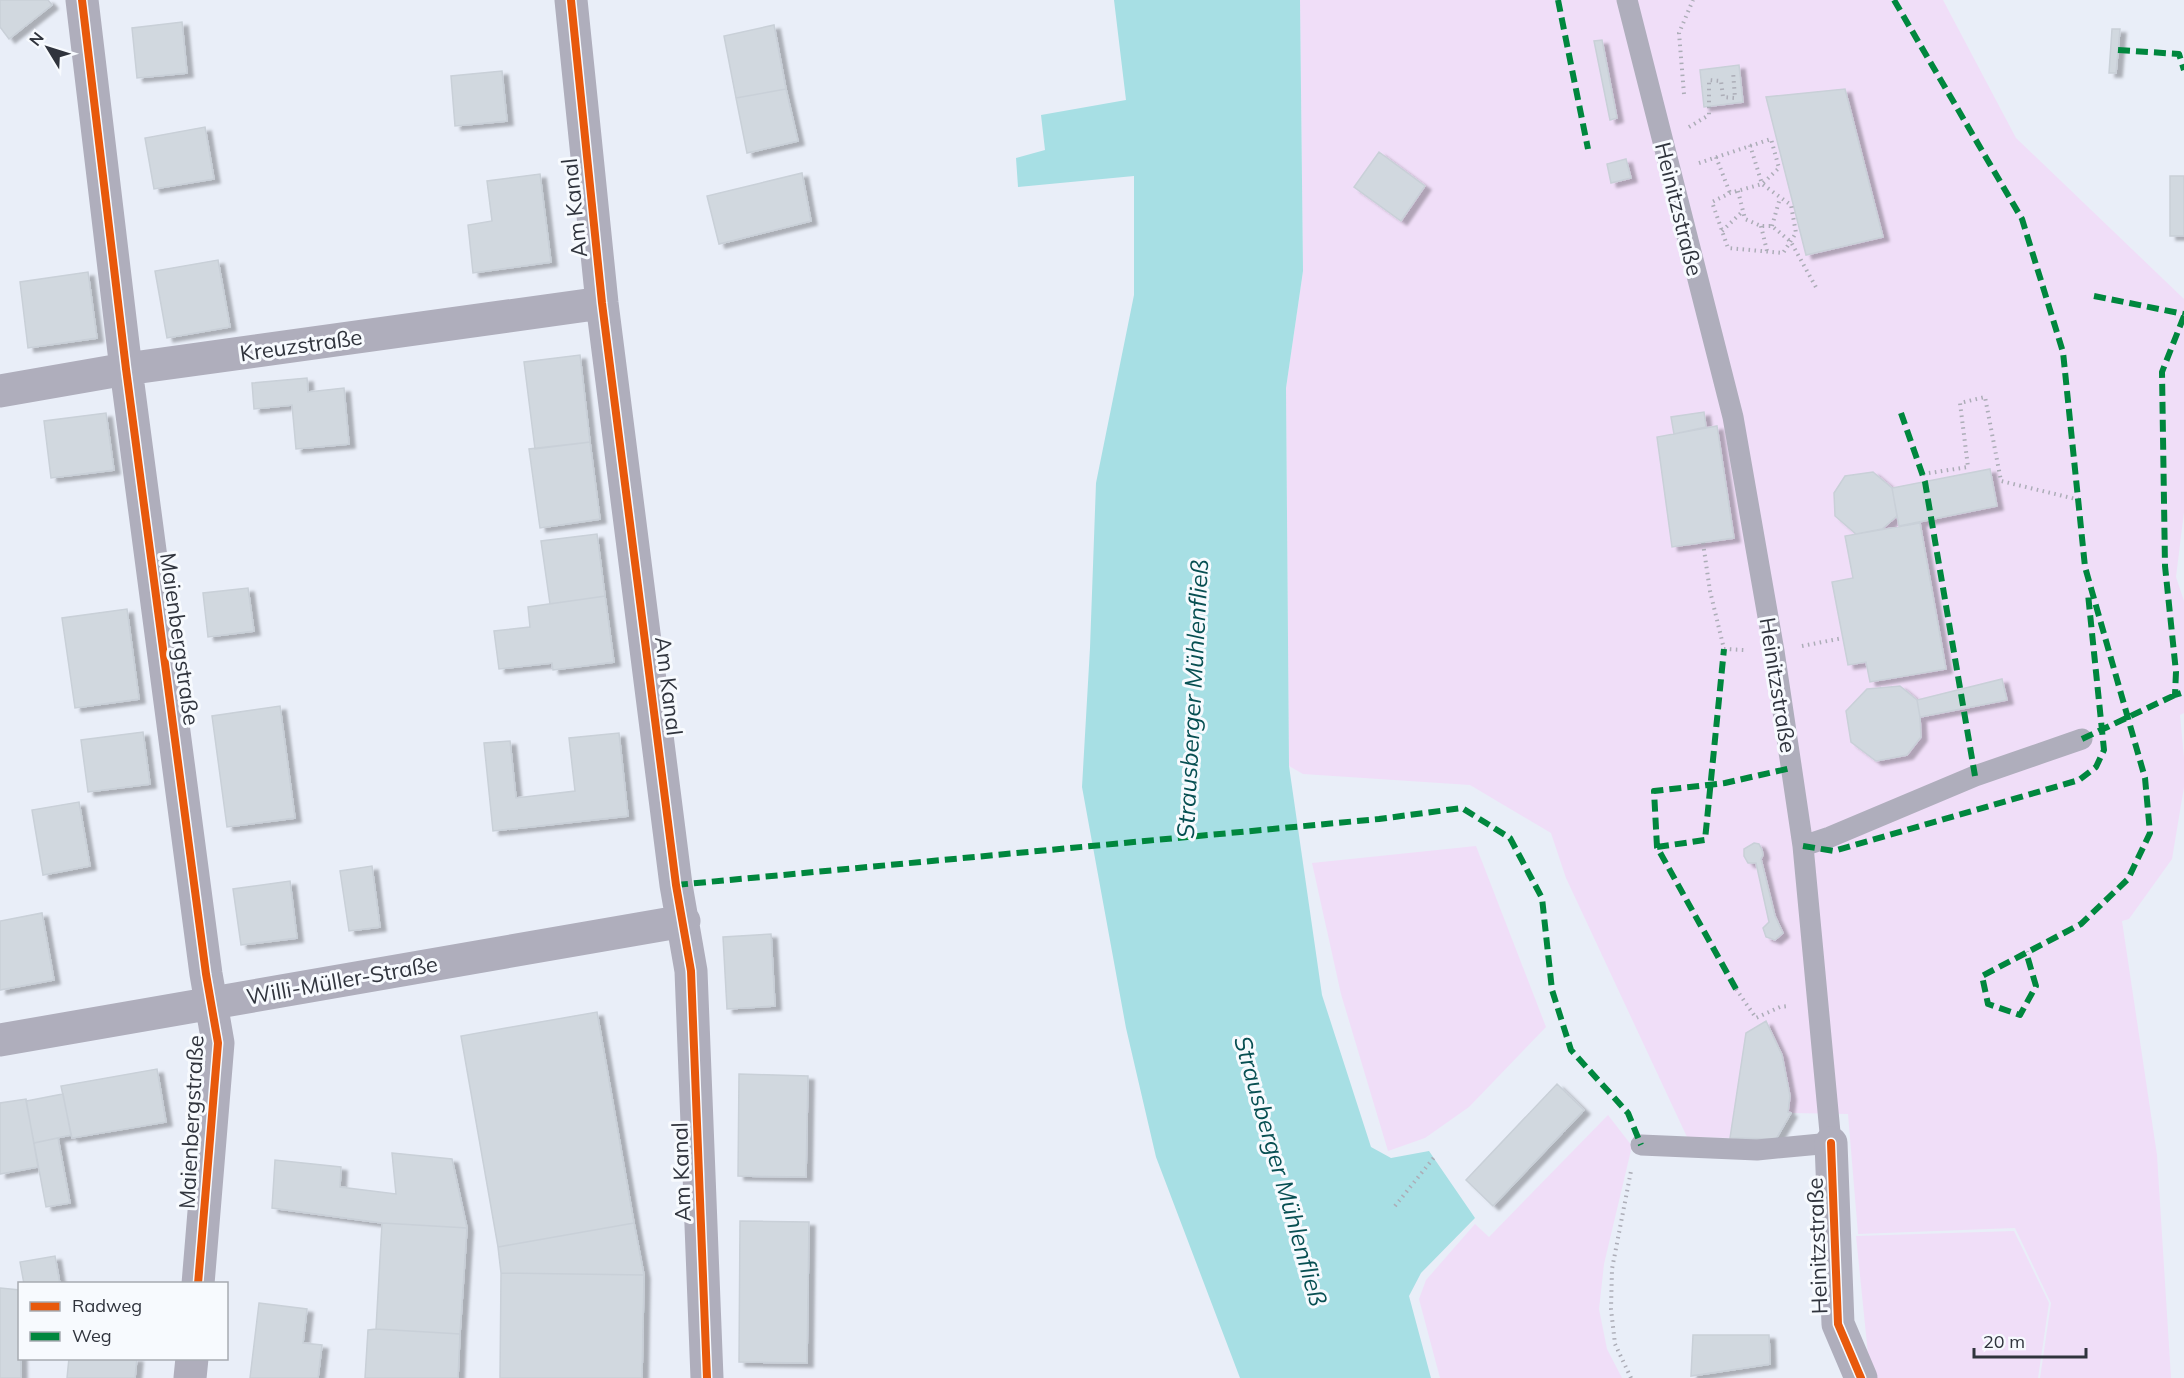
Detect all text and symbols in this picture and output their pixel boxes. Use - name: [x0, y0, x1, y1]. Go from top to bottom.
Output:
- north arrow: [18, 18, 78, 78]
- text: N: [25, 28, 48, 50]
- street label: Heinitzstraße: [1649, 139, 1709, 279]
- street label: Am Kanal: [555, 157, 593, 259]
- street label: Kreuzstraße: [238, 323, 364, 367]
- street label: Maienbergstraße: [154, 551, 206, 727]
- water label: Strausberger Mühlenfließ: [1170, 558, 1214, 839]
- street label: Heinitzstraße: [1753, 615, 1803, 755]
- street label: Am Kanal: [649, 635, 689, 737]
- street label: Willi-Müller-Straße: [244, 949, 440, 1011]
- water label: Strausberger Mühlenfließ: [1228, 1032, 1334, 1309]
- street label: Maienbergstraße: [172, 1034, 210, 1210]
- street label: Am Kanal: [665, 1122, 697, 1222]
- street label: Heinitzstraße: [1801, 1177, 1833, 1315]
- legend: [18, 1282, 228, 1360]
- text: Radweg: [72, 1294, 142, 1317]
- scale bar: [1974, 1321, 2086, 1359]
- text: Weg: [72, 1324, 112, 1347]
- text: 20 m: [1983, 1330, 2025, 1353]

